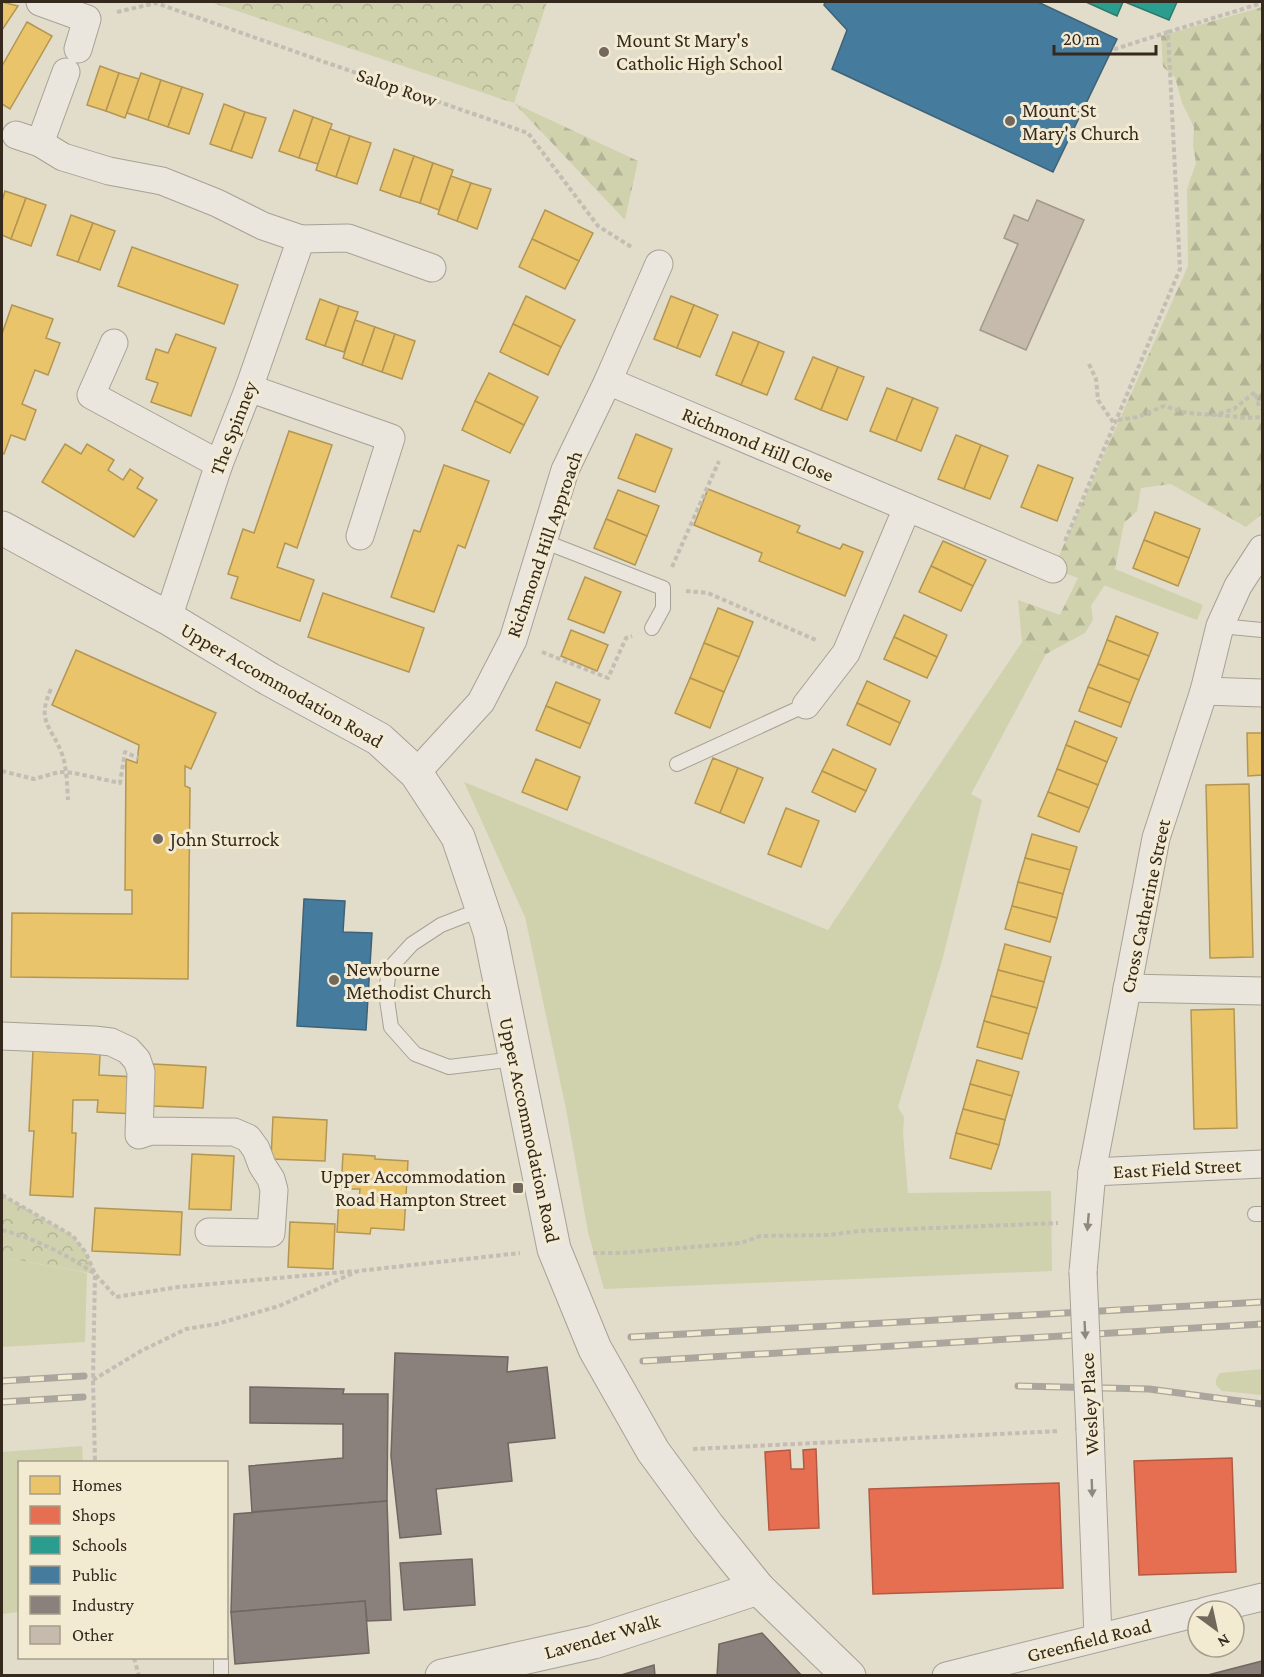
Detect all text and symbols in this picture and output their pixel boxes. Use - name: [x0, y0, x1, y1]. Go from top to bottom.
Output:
- scale bar: [1054, 18, 1156, 56]
- place label: Mount St Mary's Catholic High School: [616, 29, 783, 75]
- text: 20 m: [1063, 29, 1100, 49]
- marker: Mount St Mary's Catholic High School: [597, 45, 611, 59]
- street label: Salop Row: [354, 63, 440, 112]
- place label: Mount St Mary's Church: [1022, 99, 1139, 145]
- marker: Mount St Mary's Church: [1003, 114, 1017, 128]
- street label: The Spinney: [205, 377, 262, 478]
- street label: Richmond Hill Close: [679, 402, 837, 486]
- street label: Richmond Hill Approach: [502, 448, 587, 641]
- street label: Upper Accommodation Road: [176, 618, 387, 753]
- street label: Cross Catherine Street: [1116, 817, 1174, 995]
- place label: John Sturrock: [168, 828, 280, 851]
- marker: John Sturrock: [151, 832, 165, 846]
- place label: Newbourne Methodist Church: [346, 958, 492, 1003]
- marker: Newbourne Methodist Church: [327, 973, 341, 987]
- street label: Upper Accommodation Road: [494, 1015, 565, 1245]
- street label: East Field Street: [1112, 1154, 1242, 1182]
- place label: Upper Accommodation Road Hampton Street: [320, 1165, 506, 1211]
- marker: Upper Accommodation Road Hampton Street: [511, 1181, 525, 1195]
- one-way arrow: [1083, 1212, 1092, 1231]
- one-way arrow: [1081, 1321, 1090, 1340]
- street label: Wesley Place: [1075, 1352, 1104, 1456]
- legend: [18, 1461, 228, 1659]
- text: Homes: [72, 1475, 122, 1495]
- one-way arrow: [1088, 1479, 1097, 1498]
- text: Shops: [72, 1505, 116, 1525]
- text: Schools: [72, 1535, 127, 1555]
- text: Public: [72, 1565, 117, 1585]
- text: Industry: [72, 1595, 135, 1615]
- north arrow: [1186, 1599, 1246, 1659]
- street label: Lavender Walk: [542, 1609, 663, 1663]
- street label: Greenfield Road: [1025, 1614, 1154, 1666]
- text: Other: [72, 1625, 115, 1645]
- text: N: [1215, 1631, 1233, 1651]

